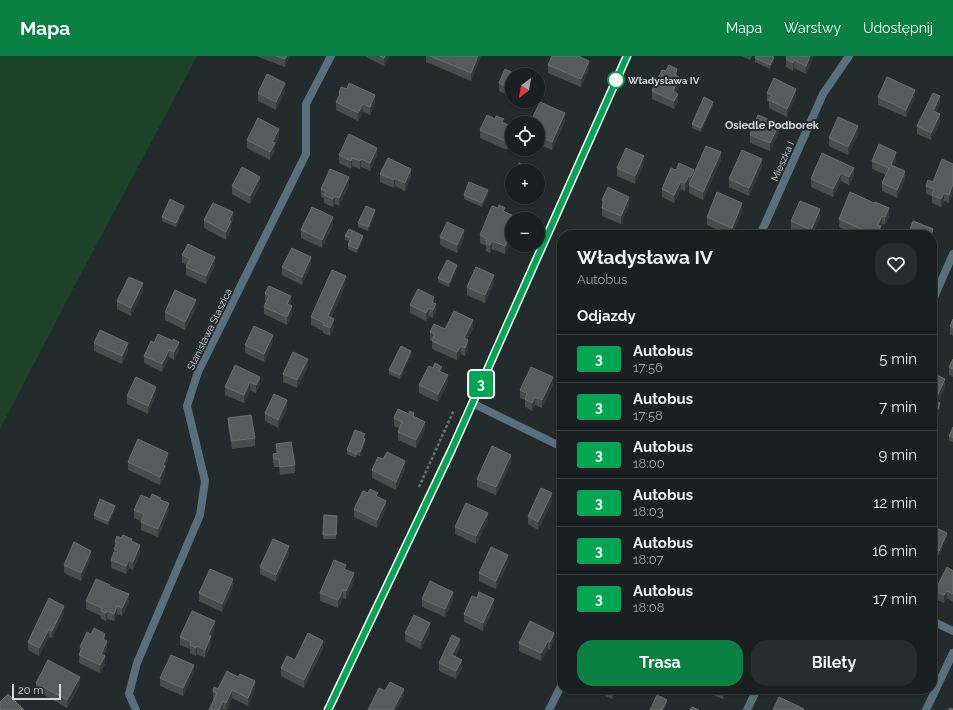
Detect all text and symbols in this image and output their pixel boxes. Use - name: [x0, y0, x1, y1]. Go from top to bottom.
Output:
- text: Mapa: [20, 17, 70, 39]
- text: Mapa: [726, 20, 762, 36]
- text: Warstwy: [784, 20, 841, 36]
- text: Udostępnij: [863, 20, 933, 36]
- north arrow: [505, 68, 545, 108]
- map controls: [505, 68, 545, 252]
- marker: Władysława IV: [607, 71, 625, 89]
- place label: Władysława IV: [628, 75, 700, 86]
- button: locate: [505, 116, 545, 156]
- district label: Osiedle Podborek: [725, 119, 820, 132]
- street label: Mieszka I: [769, 140, 796, 183]
- button: +: [505, 164, 545, 204]
- button: −: [505, 212, 545, 252]
- button: heart: [875, 243, 917, 285]
- text: Władysława IV: [577, 246, 713, 268]
- text: Autobus: [577, 272, 627, 287]
- street label: Stanisława Staszica: [185, 287, 234, 372]
- text: Odjazdy: [577, 307, 636, 325]
- text: Autobus: [633, 342, 693, 360]
- text: 5 min: [879, 350, 917, 368]
- text: 3: [595, 351, 603, 367]
- text: 17:56: [633, 360, 663, 375]
- line badge: 3: [468, 371, 494, 397]
- text: 3: [477, 376, 485, 392]
- text: Autobus: [633, 390, 693, 408]
- text: 7 min: [879, 398, 917, 416]
- text: 3: [595, 399, 603, 415]
- text: 17:58: [633, 408, 663, 423]
- text: Autobus: [633, 438, 693, 456]
- text: 9 min: [879, 446, 917, 464]
- text: 3: [595, 447, 603, 463]
- text: 18:00: [633, 456, 665, 471]
- text: Autobus: [633, 486, 693, 504]
- text: 12 min: [873, 494, 917, 512]
- text: 3: [595, 495, 603, 511]
- text: 18:03: [633, 504, 664, 519]
- text: Autobus: [633, 534, 693, 552]
- text: 16 min: [872, 542, 917, 560]
- text: 3: [595, 543, 603, 559]
- text: 18:07: [633, 552, 664, 567]
- text: Autobus: [633, 582, 693, 600]
- text: 17 min: [873, 590, 917, 608]
- text: 3: [595, 591, 603, 607]
- text: 18:08: [633, 600, 664, 615]
- button: Trasa: [577, 640, 743, 686]
- button: Bilety: [751, 640, 917, 686]
- scale bar: [12, 682, 61, 701]
- text: 20 m: [18, 684, 43, 697]

